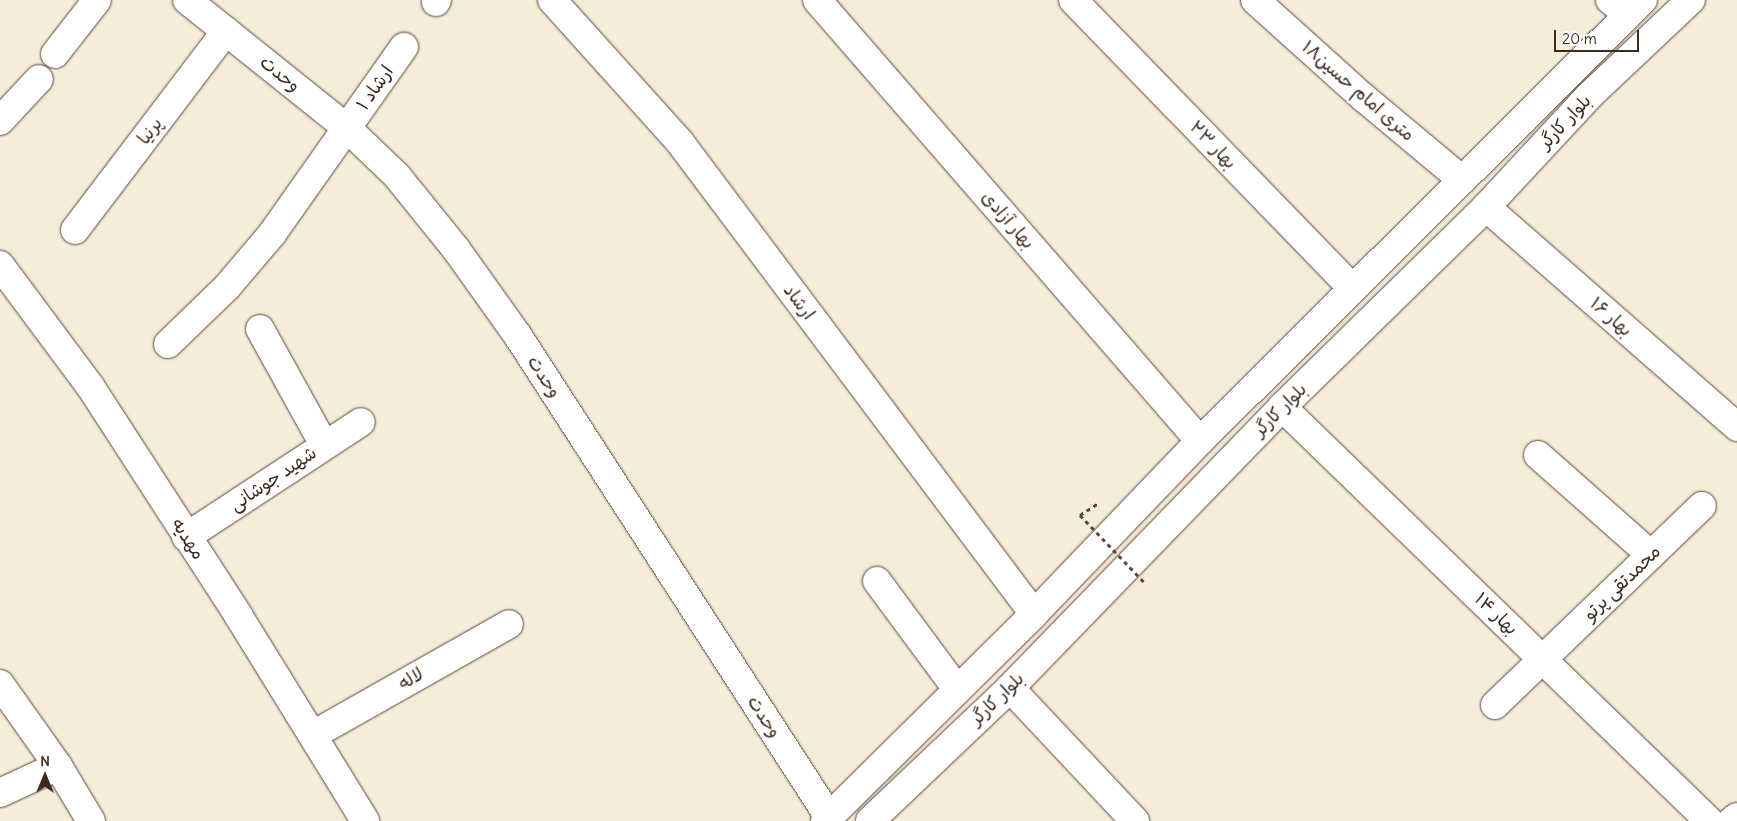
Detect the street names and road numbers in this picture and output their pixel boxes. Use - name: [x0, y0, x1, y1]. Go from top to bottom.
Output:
- street label: ۱۸متری امام حسین: [1297, 36, 1419, 146]
- street label: وحدت: [255, 51, 305, 97]
- street label: ارشاد ۱: [352, 61, 398, 115]
- street label: بلوار کارگر: [1534, 90, 1596, 154]
- street label: پرنیا: [133, 113, 167, 149]
- street label: بهار ۲۳: [1185, 116, 1241, 174]
- street label: بهار آزادی: [977, 187, 1039, 253]
- street label: ارشاد: [779, 280, 819, 324]
- street label: بهار ۱۶: [1585, 293, 1637, 341]
- street label: وحدت: [523, 352, 565, 402]
- street label: بلوار کارگر: [1249, 379, 1311, 441]
- street label: شهید جوشانی: [225, 442, 321, 516]
- street label: مهدیه: [167, 514, 209, 564]
- street label: محمدتقی پرتو: [1579, 541, 1665, 625]
- street label: بهار ۱۴: [1470, 588, 1522, 640]
- street label: لاله: [395, 663, 427, 695]
- street label: بلوار کارگر: [965, 668, 1029, 730]
- street label: وحدت: [743, 692, 785, 742]

